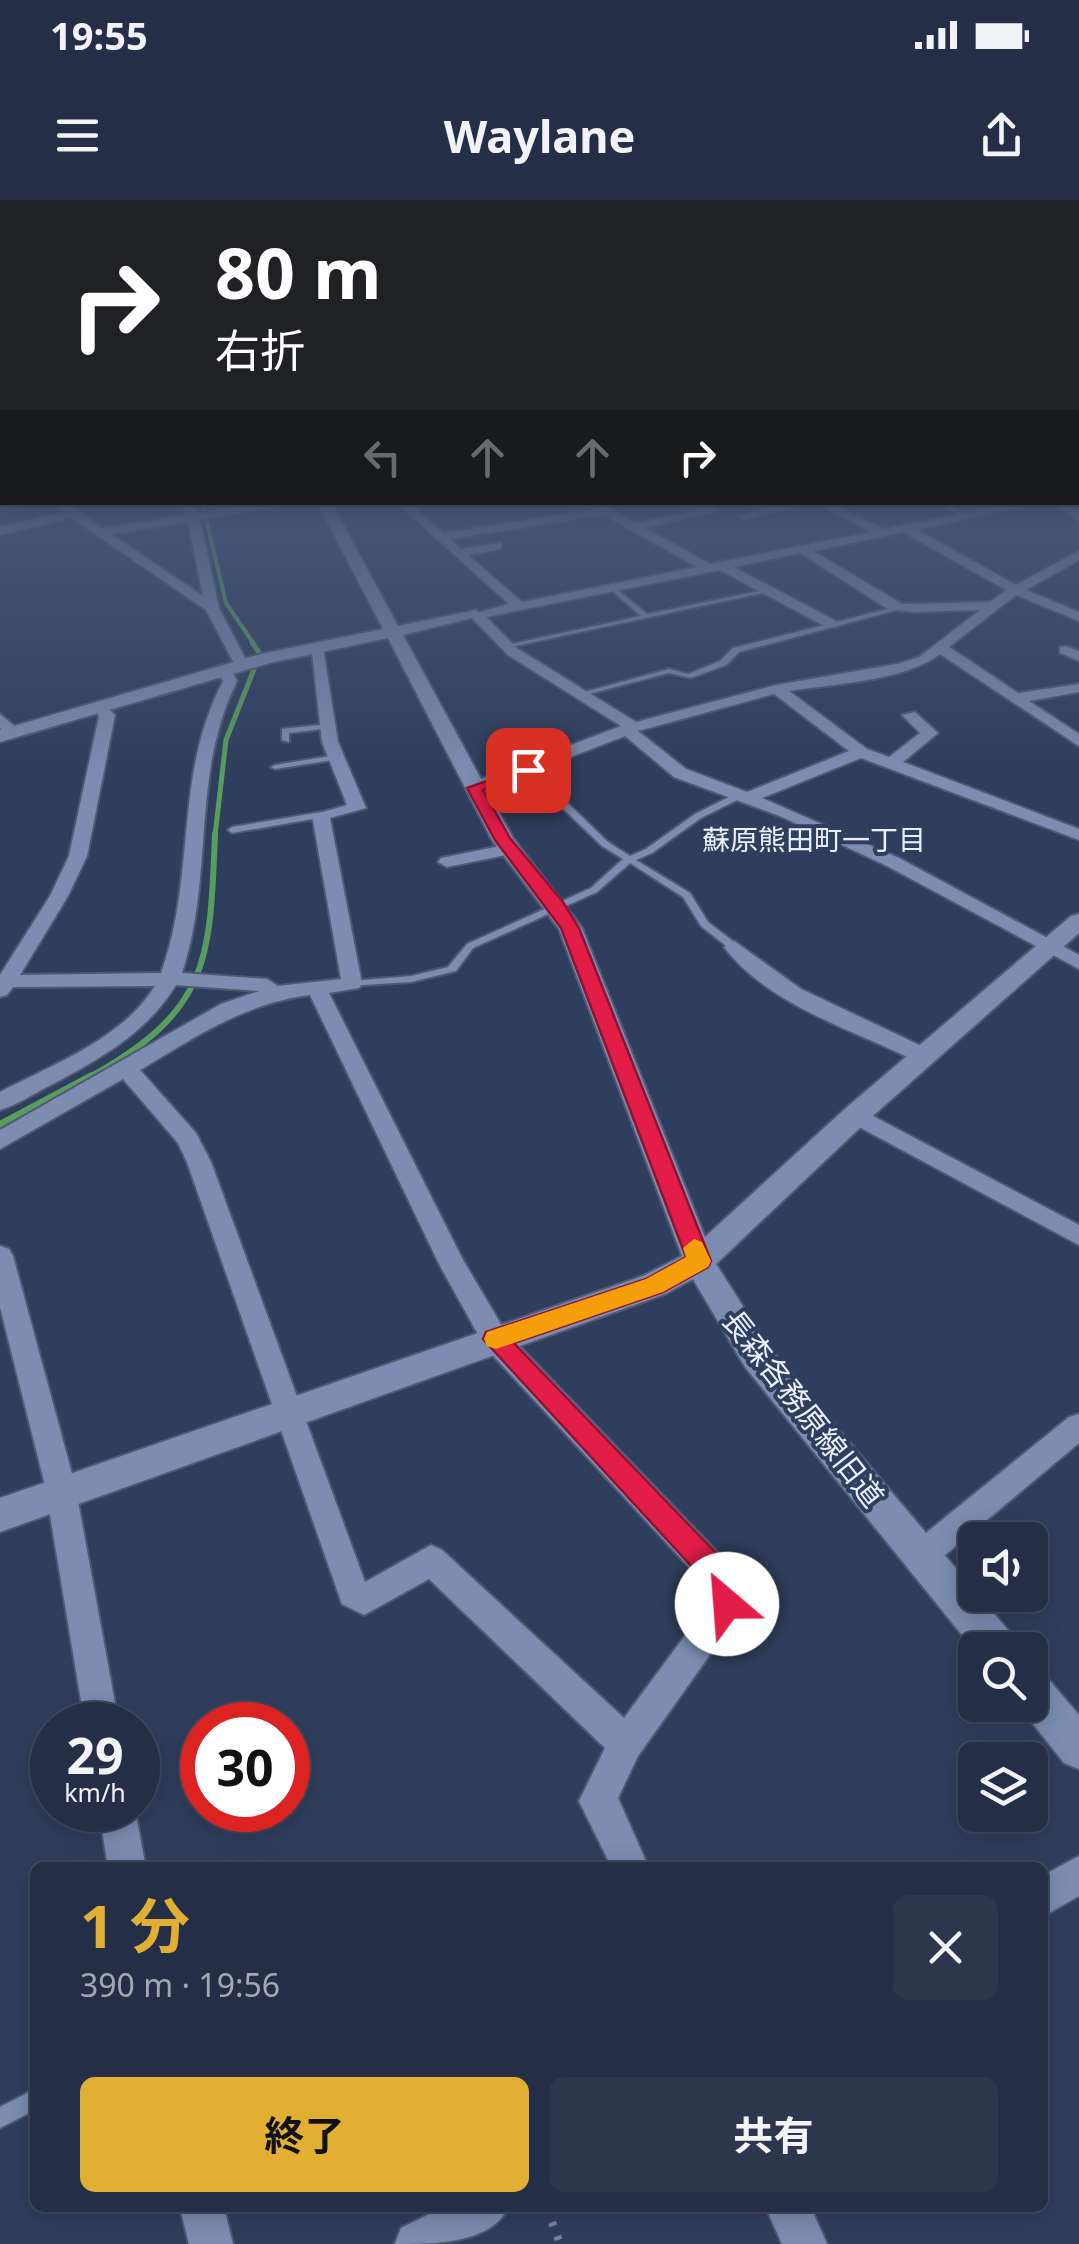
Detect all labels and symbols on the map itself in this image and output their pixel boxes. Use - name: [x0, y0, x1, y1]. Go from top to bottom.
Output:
- pin: [486, 728, 571, 813]
- district label: 蘇原熊田町一丁目: [702, 820, 926, 858]
- street label: 長森各務原線旧道: [714, 1301, 894, 1515]
- position arrow: [675, 1552, 779, 1656]
- speed limit sign: 30: [180, 1702, 310, 1832]

